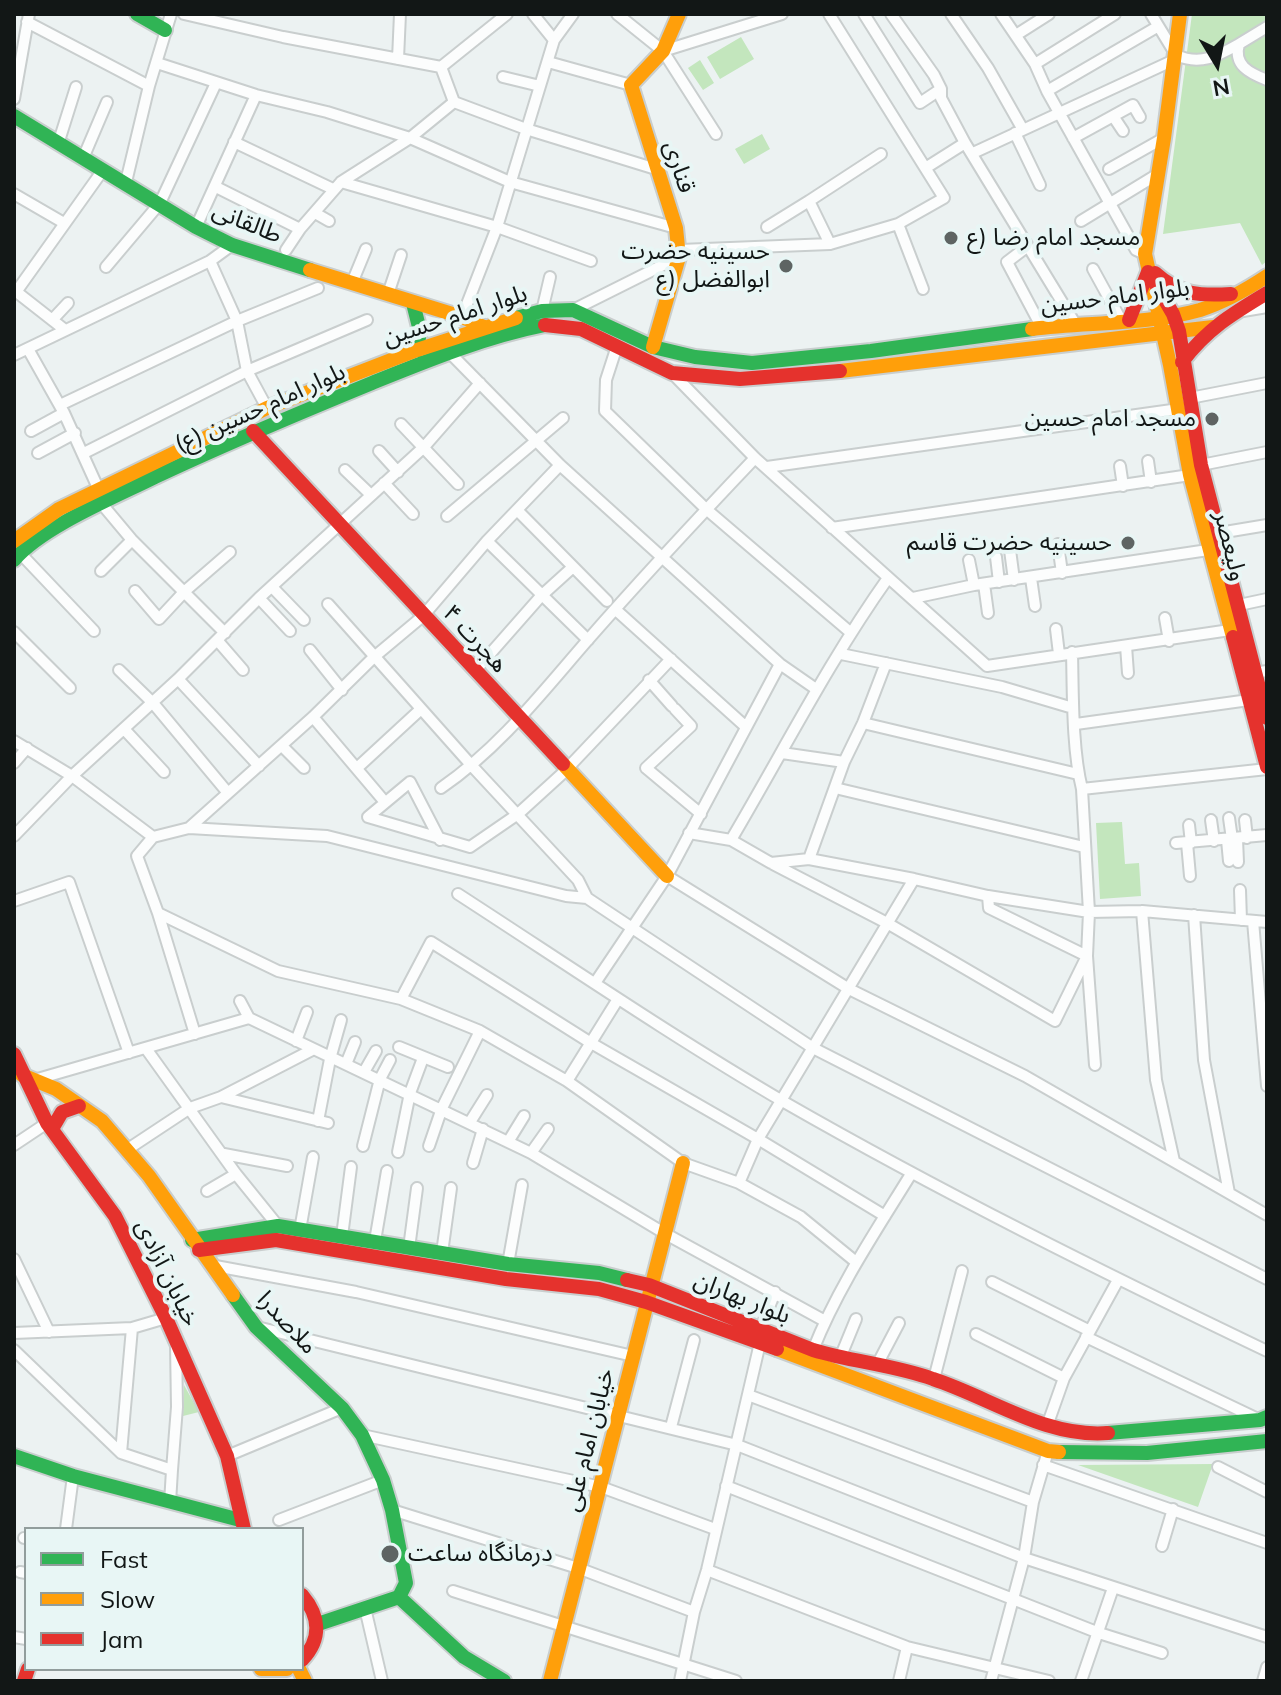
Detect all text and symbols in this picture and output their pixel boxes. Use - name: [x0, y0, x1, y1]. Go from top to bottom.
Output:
- north arrow: [1177, 24, 1257, 104]
- text: N: [1211, 72, 1232, 103]
- street label: قناری: [657, 137, 701, 197]
- street label: طالقانی: [208, 196, 286, 250]
- place label: مسجد امام رضا (ع: [967, 224, 1140, 252]
- marker: مسجد امام رضا (ع: [942, 229, 960, 247]
- place label: حسینیه حضرت ابوالفضل (ع: [621, 238, 770, 294]
- marker: حسینیه حضرت ابوالفضل (ع: [777, 257, 795, 275]
- street label: بلوار امام حسین: [1039, 274, 1191, 320]
- street label: بلوار امام حسین: [379, 279, 531, 353]
- street label: بلوار امام حسین (ع): [170, 357, 350, 459]
- place label: مسجد امام حسین: [1024, 405, 1196, 433]
- marker: مسجد امام حسین: [1203, 410, 1221, 428]
- street label: ولیعصر: [1207, 508, 1253, 584]
- place label: حسینیه حضرت قاسم: [907, 529, 1112, 557]
- marker: حسینیه حضرت قاسم: [1119, 534, 1137, 552]
- street label: هجرت ۴: [436, 599, 514, 679]
- street label: خیابان آزادی: [129, 1215, 205, 1331]
- street label: بلوار بهاران: [689, 1266, 795, 1330]
- street label: ملاصدرا: [251, 1286, 323, 1360]
- street label: خیابان امام علی: [557, 1366, 621, 1514]
- legend: [24, 1527, 304, 1671]
- place label: درمانگاه ساعت: [408, 1540, 553, 1568]
- marker: درمانگاه ساعت: [379, 1543, 401, 1565]
- text: Fast: [100, 1544, 148, 1574]
- text: Slow: [100, 1584, 155, 1614]
- text: Jam: [100, 1624, 143, 1654]

